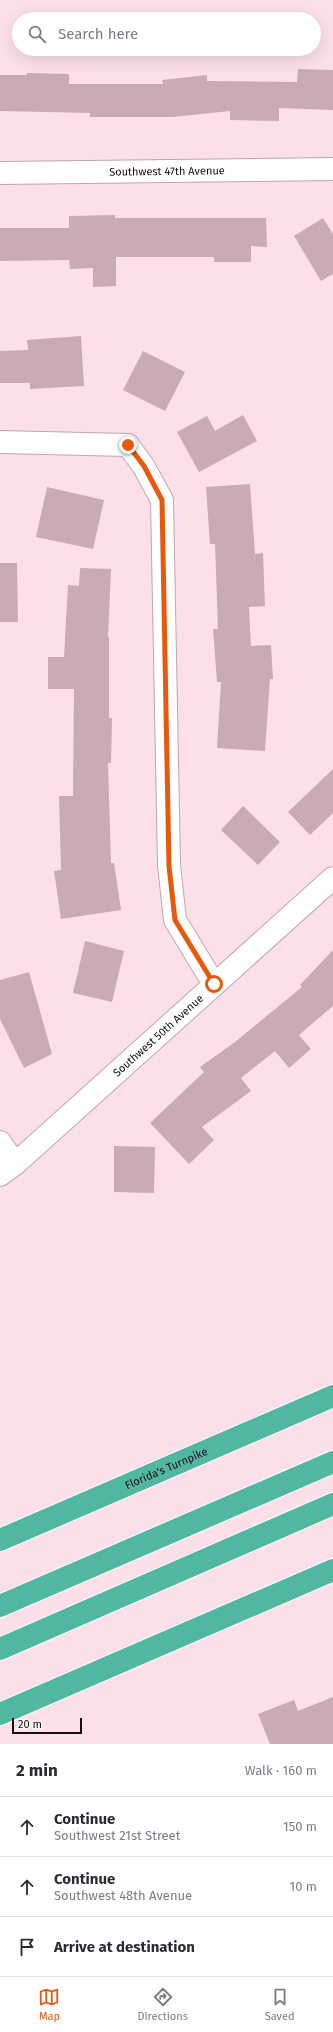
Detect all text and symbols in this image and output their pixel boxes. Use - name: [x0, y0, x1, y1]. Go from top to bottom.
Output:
- search box: [12, 12, 321, 56]
- icon: search: [26, 23, 48, 45]
- text: Search here: [58, 25, 138, 43]
- street label: Southwest 47th Avenue: [109, 164, 225, 178]
- route end: [119, 436, 137, 454]
- route start: [205, 975, 223, 993]
- street label: Southwest 50th Avenue: [110, 991, 206, 1079]
- street label: Florida's Turnpike: [123, 1445, 209, 1492]
- scale bar: [12, 1716, 82, 1735]
- text: 20 m: [18, 1718, 42, 1731]
- text: 2 min: [16, 1760, 58, 1781]
- text: Walk · 160 m: [245, 1763, 317, 1778]
- text: Continue: [54, 1810, 115, 1828]
- icon: ahead: [16, 1816, 38, 1838]
- text: 150 m: [283, 1819, 317, 1834]
- text: Southwest 21st Street: [54, 1828, 180, 1843]
- text: Continue: [54, 1870, 115, 1888]
- icon: ahead: [16, 1876, 38, 1898]
- text: 10 m: [290, 1879, 317, 1894]
- text: Southwest 48th Avenue: [54, 1888, 192, 1903]
- icon: arrive: [16, 1936, 38, 1958]
- text: Arrive at destination: [54, 1938, 195, 1956]
- tab: Map: [38, 1986, 60, 2023]
- tab: Directions: [137, 1986, 188, 2023]
- tab: Saved: [265, 1986, 295, 2023]

